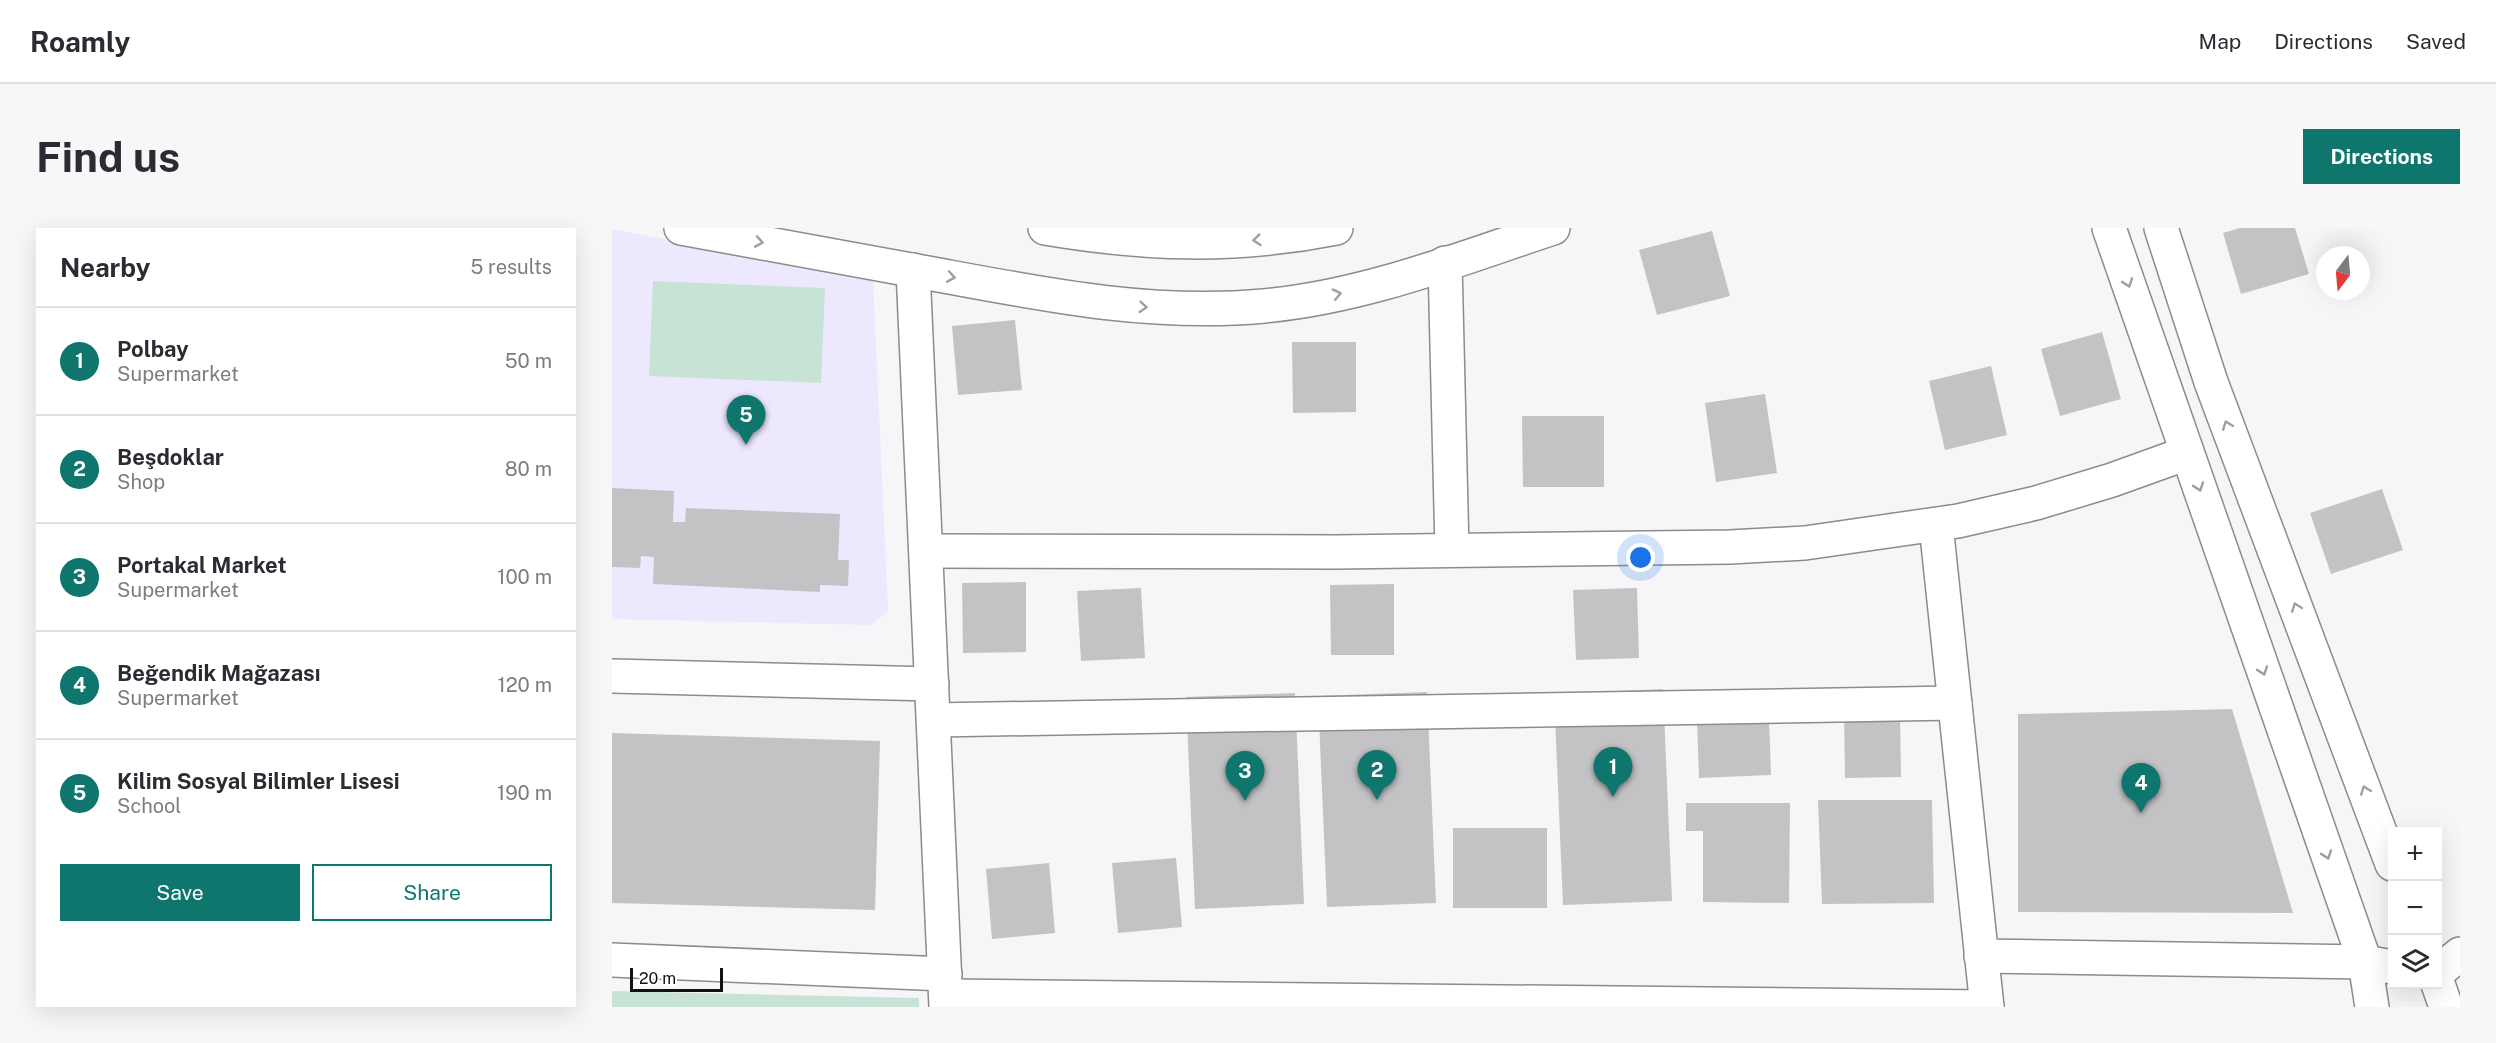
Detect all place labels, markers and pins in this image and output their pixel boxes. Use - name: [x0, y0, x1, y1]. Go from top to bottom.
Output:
- pin: 5: [726, 396, 766, 445]
- pin: 1: [1594, 748, 1632, 797]
- pin: 2: [1358, 750, 1396, 800]
- pin: 3: [1226, 752, 1264, 801]
- pin: 4: [2122, 764, 2161, 813]

